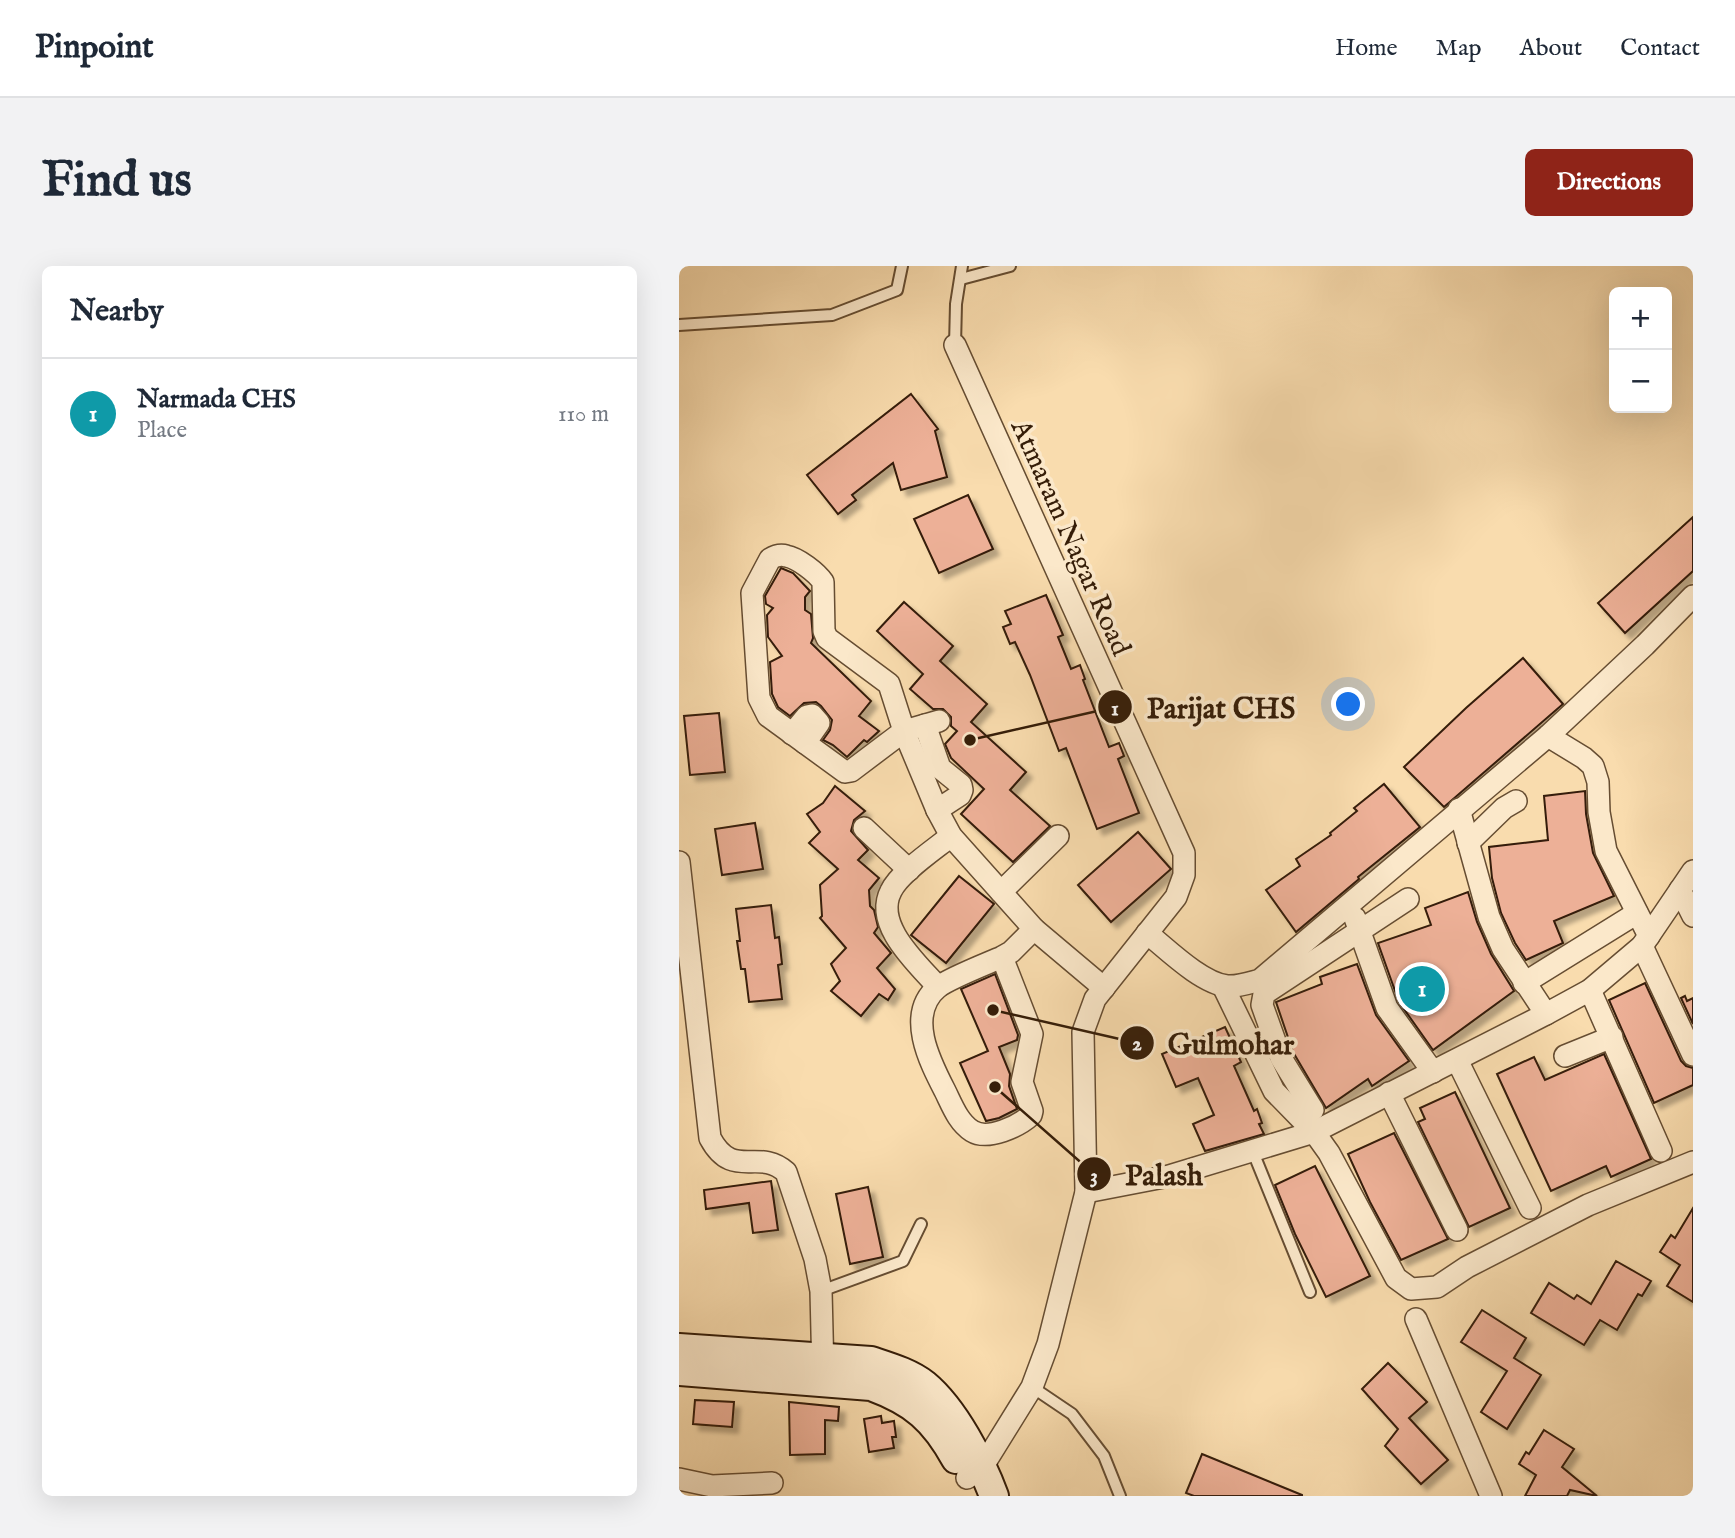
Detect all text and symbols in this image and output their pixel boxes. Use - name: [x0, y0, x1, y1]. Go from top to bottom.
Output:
- text: Pinpoint: [35, 27, 154, 69]
- text: Home: [1335, 33, 1398, 64]
- text: Map: [1436, 33, 1482, 64]
- text: About: [1520, 33, 1582, 64]
- text: Contact: [1620, 33, 1700, 64]
- button: Directions: [1525, 149, 1693, 216]
- text: Find us: [42, 151, 192, 213]
- map controls: [1609, 287, 1672, 413]
- button: +: [1609, 287, 1672, 350]
- text: Nearby: [70, 293, 163, 331]
- button: −: [1609, 350, 1672, 413]
- text: Narmada CHS: [137, 383, 296, 416]
- text: 1: [89, 400, 97, 429]
- text: 110 m: [558, 400, 609, 429]
- street label: Atmaram Nagar Road: [1001, 414, 1138, 662]
- text: Place: [137, 416, 187, 445]
- callout: Parijat CHS: [1097, 682, 1309, 733]
- your location: [1331, 687, 1365, 721]
- text: Parijat CHS: [1147, 691, 1295, 729]
- text: 1: [1111, 696, 1119, 723]
- pin: 1: [1399, 963, 1445, 1015]
- callout: Gulmohar: [1119, 1018, 1309, 1069]
- text: Gulmohar: [1168, 1027, 1295, 1065]
- text: 2: [1132, 1031, 1142, 1058]
- callout: Palash: [1077, 1149, 1217, 1200]
- text: Palash: [1125, 1158, 1204, 1196]
- text: 3: [1090, 1163, 1098, 1190]

